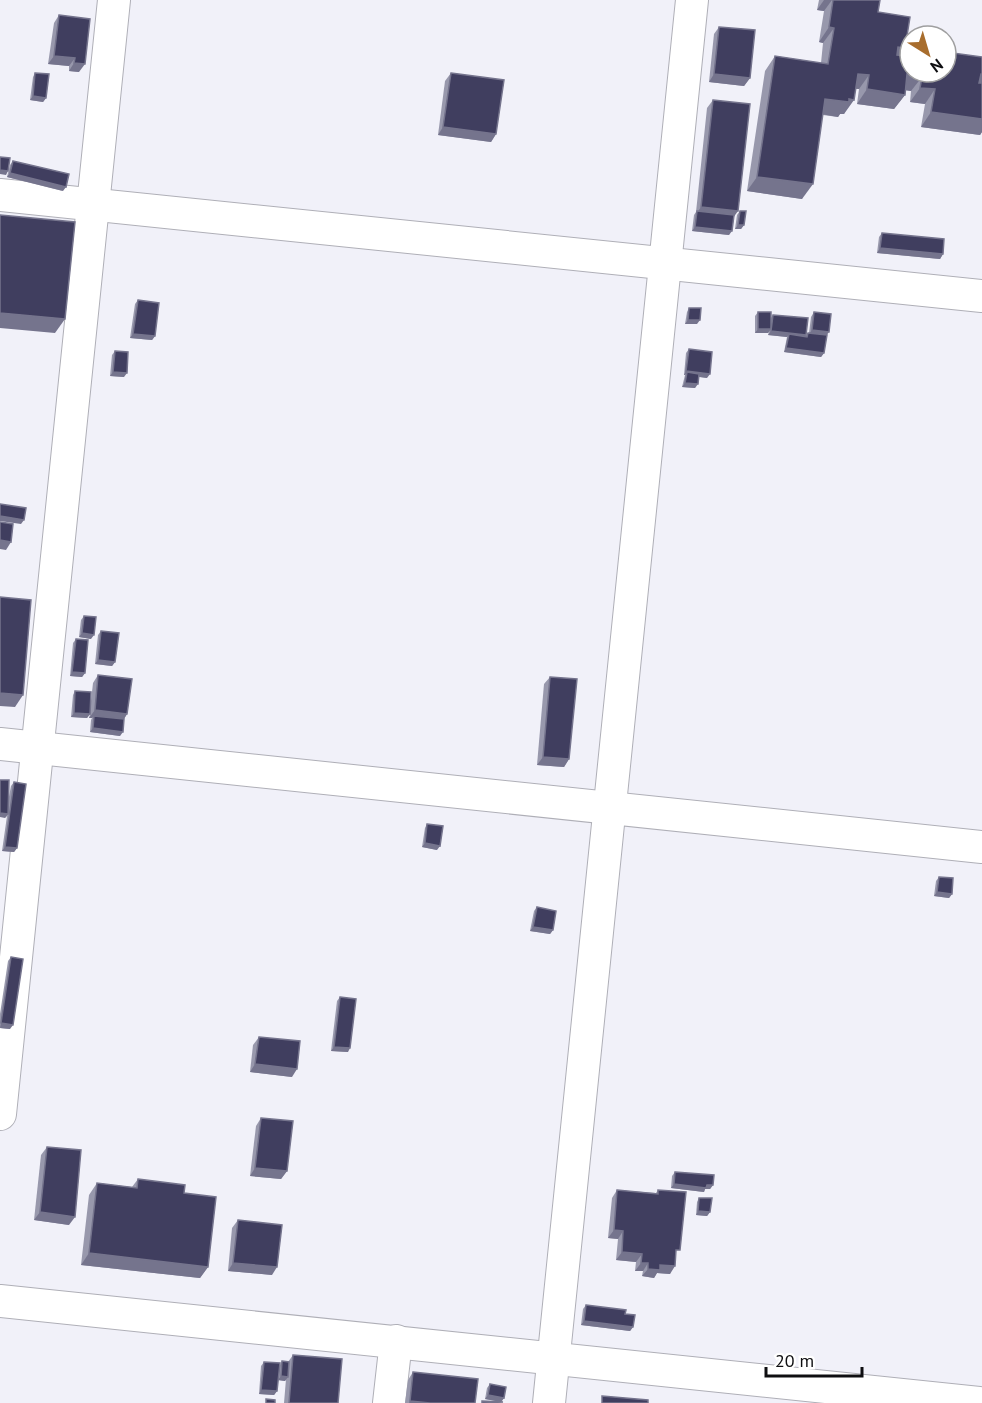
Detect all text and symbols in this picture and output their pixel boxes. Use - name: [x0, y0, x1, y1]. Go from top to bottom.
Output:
- north arrow: [898, 24, 958, 84]
- text: N: [927, 55, 947, 77]
- scale bar: [766, 1340, 862, 1378]
- text: 20 m: [775, 1349, 814, 1372]

